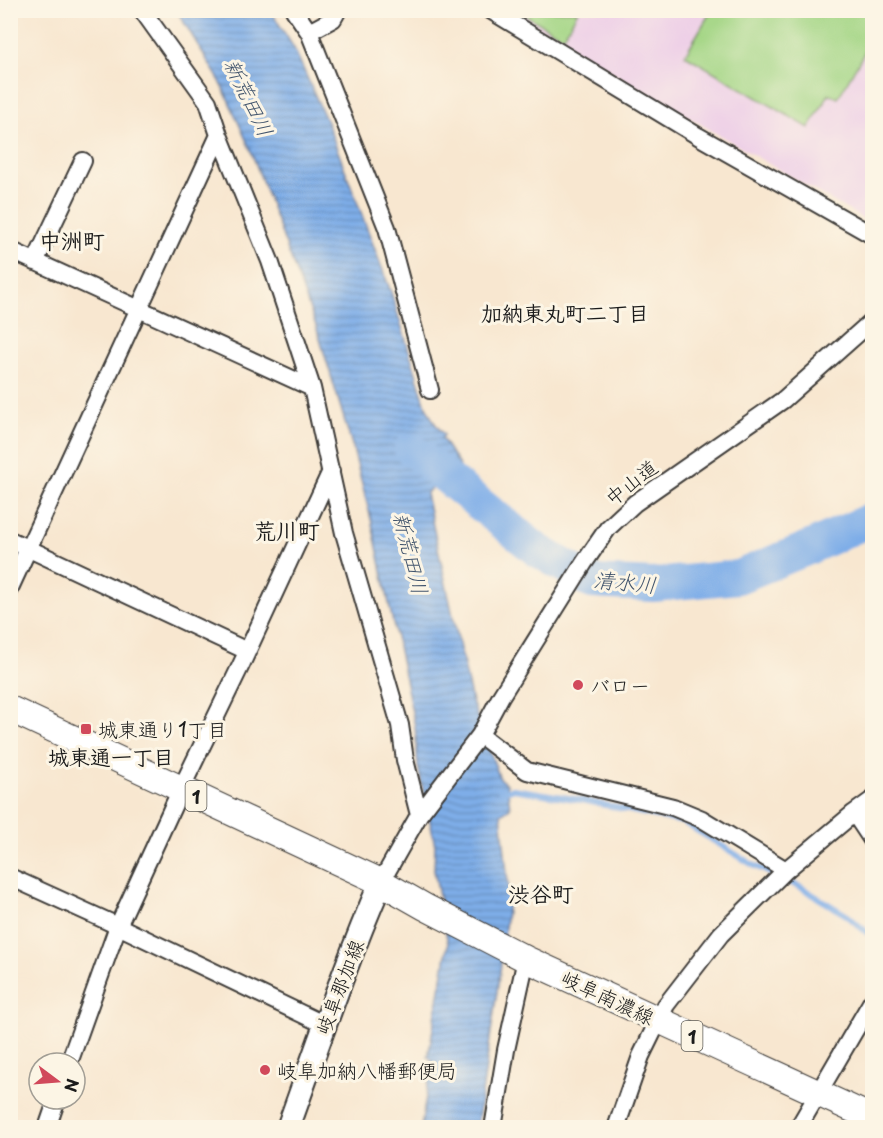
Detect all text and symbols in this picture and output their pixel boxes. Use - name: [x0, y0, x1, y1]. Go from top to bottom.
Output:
- water label: 新荒田川: [217, 52, 283, 142]
- district label: 中洲町: [39, 223, 105, 256]
- district label: 加納東丸町二丁目: [481, 296, 649, 328]
- street label: 中山道: [598, 452, 664, 512]
- water label: 新荒田川: [386, 508, 438, 598]
- district label: 荒川町: [254, 513, 320, 546]
- water label: 清水川: [592, 562, 658, 600]
- place label: バロー: [590, 670, 650, 700]
- marker: バロー: [571, 678, 585, 692]
- place label: 城東通り1丁目: [98, 714, 227, 744]
- marker: 城東通り1丁目: [79, 722, 93, 736]
- district label: 城東通一丁目: [48, 740, 174, 772]
- road number: 1: [186, 781, 206, 811]
- district label: 渋谷町: [508, 876, 574, 909]
- street label: 岐阜那加線: [307, 935, 371, 1039]
- street label: 岐阜南濃線: [556, 962, 660, 1032]
- road number: 1: [682, 1021, 702, 1051]
- north arrow: [27, 1051, 87, 1111]
- place label: 岐阜加納八幡郵便局: [277, 1055, 457, 1085]
- marker: 岐阜加納八幡郵便局: [258, 1063, 272, 1077]
- text: N: [59, 1076, 86, 1095]

